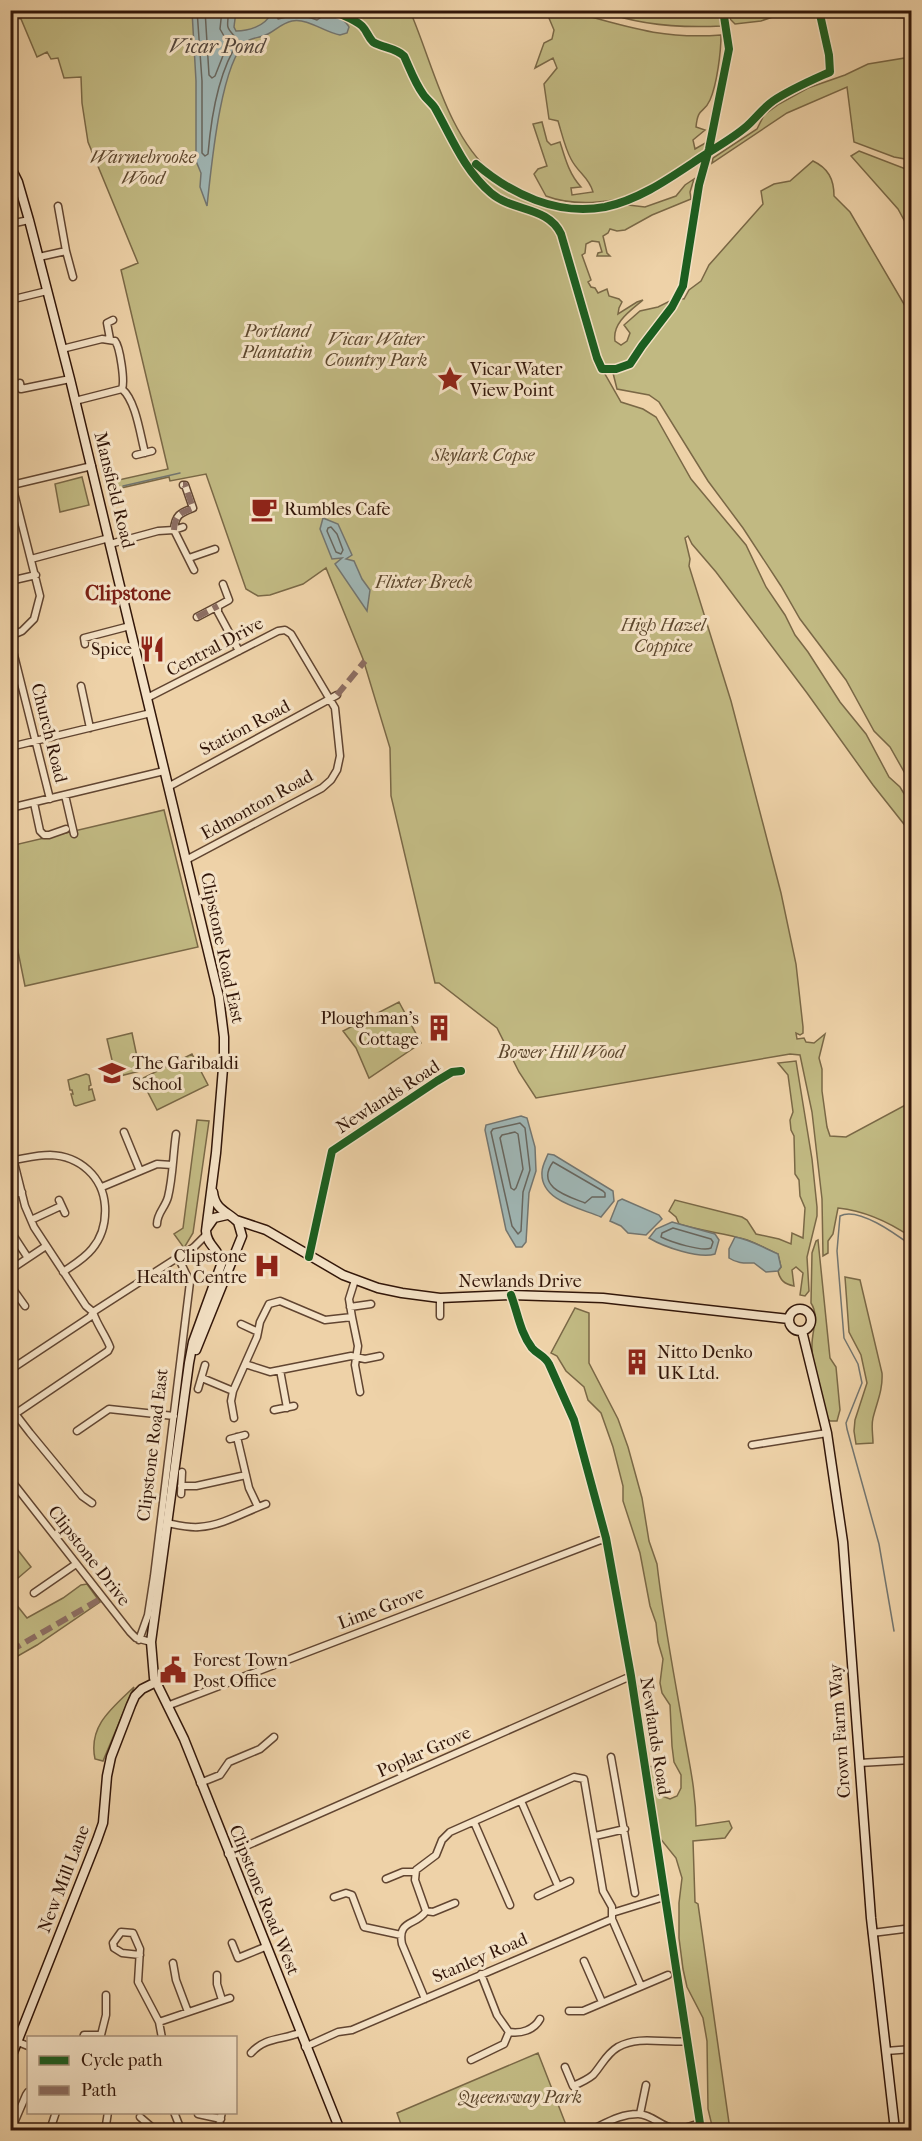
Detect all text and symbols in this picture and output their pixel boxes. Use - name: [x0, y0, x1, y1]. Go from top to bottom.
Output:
- water label: Vicar Pond: [169, 35, 268, 58]
- park label: Warmebrooke Wood: [90, 147, 196, 189]
- park label: Portland Plantatin: [240, 321, 313, 363]
- park label: Vicar Water Country Park: [325, 329, 427, 371]
- place label: Vicar Water View Point: [469, 359, 563, 401]
- place icon: Vicar Water View Point: [435, 364, 465, 394]
- street label: Mansfield Road: [89, 430, 139, 551]
- park label: Skylark Copse: [431, 445, 535, 466]
- cafe icon: Rumbles Cafe: [249, 494, 279, 524]
- place label: Rumbles Cafe: [284, 499, 390, 520]
- park label: Flixter Breck: [374, 572, 473, 593]
- district label: Clipstone: [85, 581, 171, 605]
- street label: Central Drive: [163, 613, 267, 681]
- park label: High Hazel Coppice: [620, 615, 708, 657]
- restaurant icon: Spice: [137, 634, 167, 664]
- place label: Spice: [91, 639, 132, 660]
- street label: Church Road: [27, 681, 72, 785]
- street label: Station Road: [196, 695, 294, 761]
- street label: Edmonton Road: [197, 765, 317, 844]
- street label: Clipstone Road East: [196, 871, 248, 1026]
- place label: Ploughman's Cottage: [320, 1008, 419, 1050]
- building icon: Ploughman's Cottage: [424, 1013, 454, 1043]
- park label: Bower Hill Wood: [497, 1042, 627, 1063]
- place label: The Garibaldi School: [132, 1053, 240, 1095]
- street label: Newlands Road: [332, 1056, 444, 1138]
- school or university icon: The Garibaldi School: [97, 1058, 127, 1088]
- place label: Clipstone Health Centre: [136, 1246, 247, 1288]
- hospital icon: Clipstone Health Centre: [252, 1251, 282, 1281]
- street label: Newlands Drive: [458, 1271, 582, 1292]
- place label: Nitto Denko UK Ltd.: [657, 1342, 753, 1384]
- building icon: Nitto Denko UK Ltd.: [622, 1347, 652, 1377]
- street label: Clipstone Road East: [133, 1367, 173, 1523]
- street label: Clipstone Drive: [43, 1502, 135, 1610]
- street label: Lime Grove: [335, 1582, 427, 1634]
- place label: Forest Town Post Office: [193, 1650, 289, 1692]
- public building icon: Forest Town Post Office: [158, 1655, 188, 1685]
- street label: Crown Farm Way: [825, 1662, 855, 1799]
- street label: Newlands Road: [635, 1675, 675, 1797]
- street label: Poplar Grove: [374, 1722, 474, 1782]
- street label: New Mill Lane: [34, 1822, 94, 1936]
- street label: Clipstone Road West: [224, 1822, 304, 1979]
- street label: Stanley Road: [429, 1928, 531, 1987]
- legend: [27, 2036, 237, 2114]
- text: Cycle path: [81, 2050, 162, 2071]
- text: Path: [81, 2080, 117, 2101]
- park label: Queensway Park: [457, 2087, 582, 2108]

